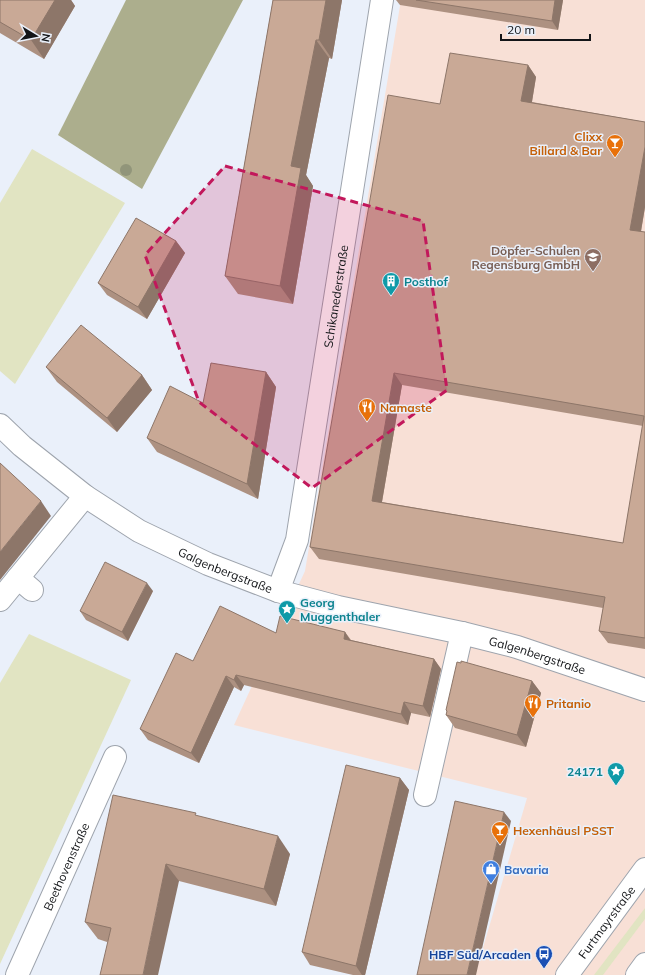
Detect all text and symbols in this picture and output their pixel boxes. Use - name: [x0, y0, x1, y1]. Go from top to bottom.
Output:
- north arrow: [16, 16, 56, 56]
- scale bar: [501, 16, 590, 42]
- text: 20 m: [507, 22, 535, 37]
- text: N: [38, 32, 53, 43]
- place label: Clixx Billard & Bar: [530, 129, 602, 158]
- bar icon: Clixx Billard & Bar: [605, 133, 625, 158]
- place label: Döpfer-Schulen Regensburg GmbH: [472, 243, 580, 272]
- street label: Schikanederstraße: [320, 244, 351, 349]
- school or university icon: Döpfer-Schulen Regensburg GmbH: [583, 247, 603, 272]
- building icon: Posthof: [381, 271, 401, 296]
- place label: Posthof: [404, 274, 449, 289]
- restaurant icon: Namaste: [357, 397, 377, 422]
- place label: Namaste: [380, 400, 432, 415]
- street label: Galgenbergstraße: [176, 543, 275, 596]
- place label: Georg Muggenthaler: [300, 595, 380, 624]
- place icon: Georg Muggenthaler: [277, 599, 297, 624]
- street label: Galgenbergstraße: [487, 633, 588, 677]
- restaurant icon: Pritanio: [523, 693, 543, 718]
- place label: Pritanio: [546, 696, 591, 711]
- place icon: 24171: [606, 761, 626, 786]
- place label: 24171: [567, 764, 603, 779]
- street label: Beethovenstraße: [40, 820, 92, 913]
- bar icon: Hexenhäusl PSST: [490, 820, 510, 845]
- place label: Hexenhäusl PSST: [513, 823, 615, 838]
- shop icon: Bavaria: [481, 859, 501, 884]
- place label: Bavaria: [504, 862, 549, 877]
- street label: Furtmayrstraße: [574, 883, 638, 961]
- bus stop icon: HBF Süd/Arcaden: [534, 944, 554, 969]
- place label: HBF Süd/Arcaden: [429, 947, 531, 962]

